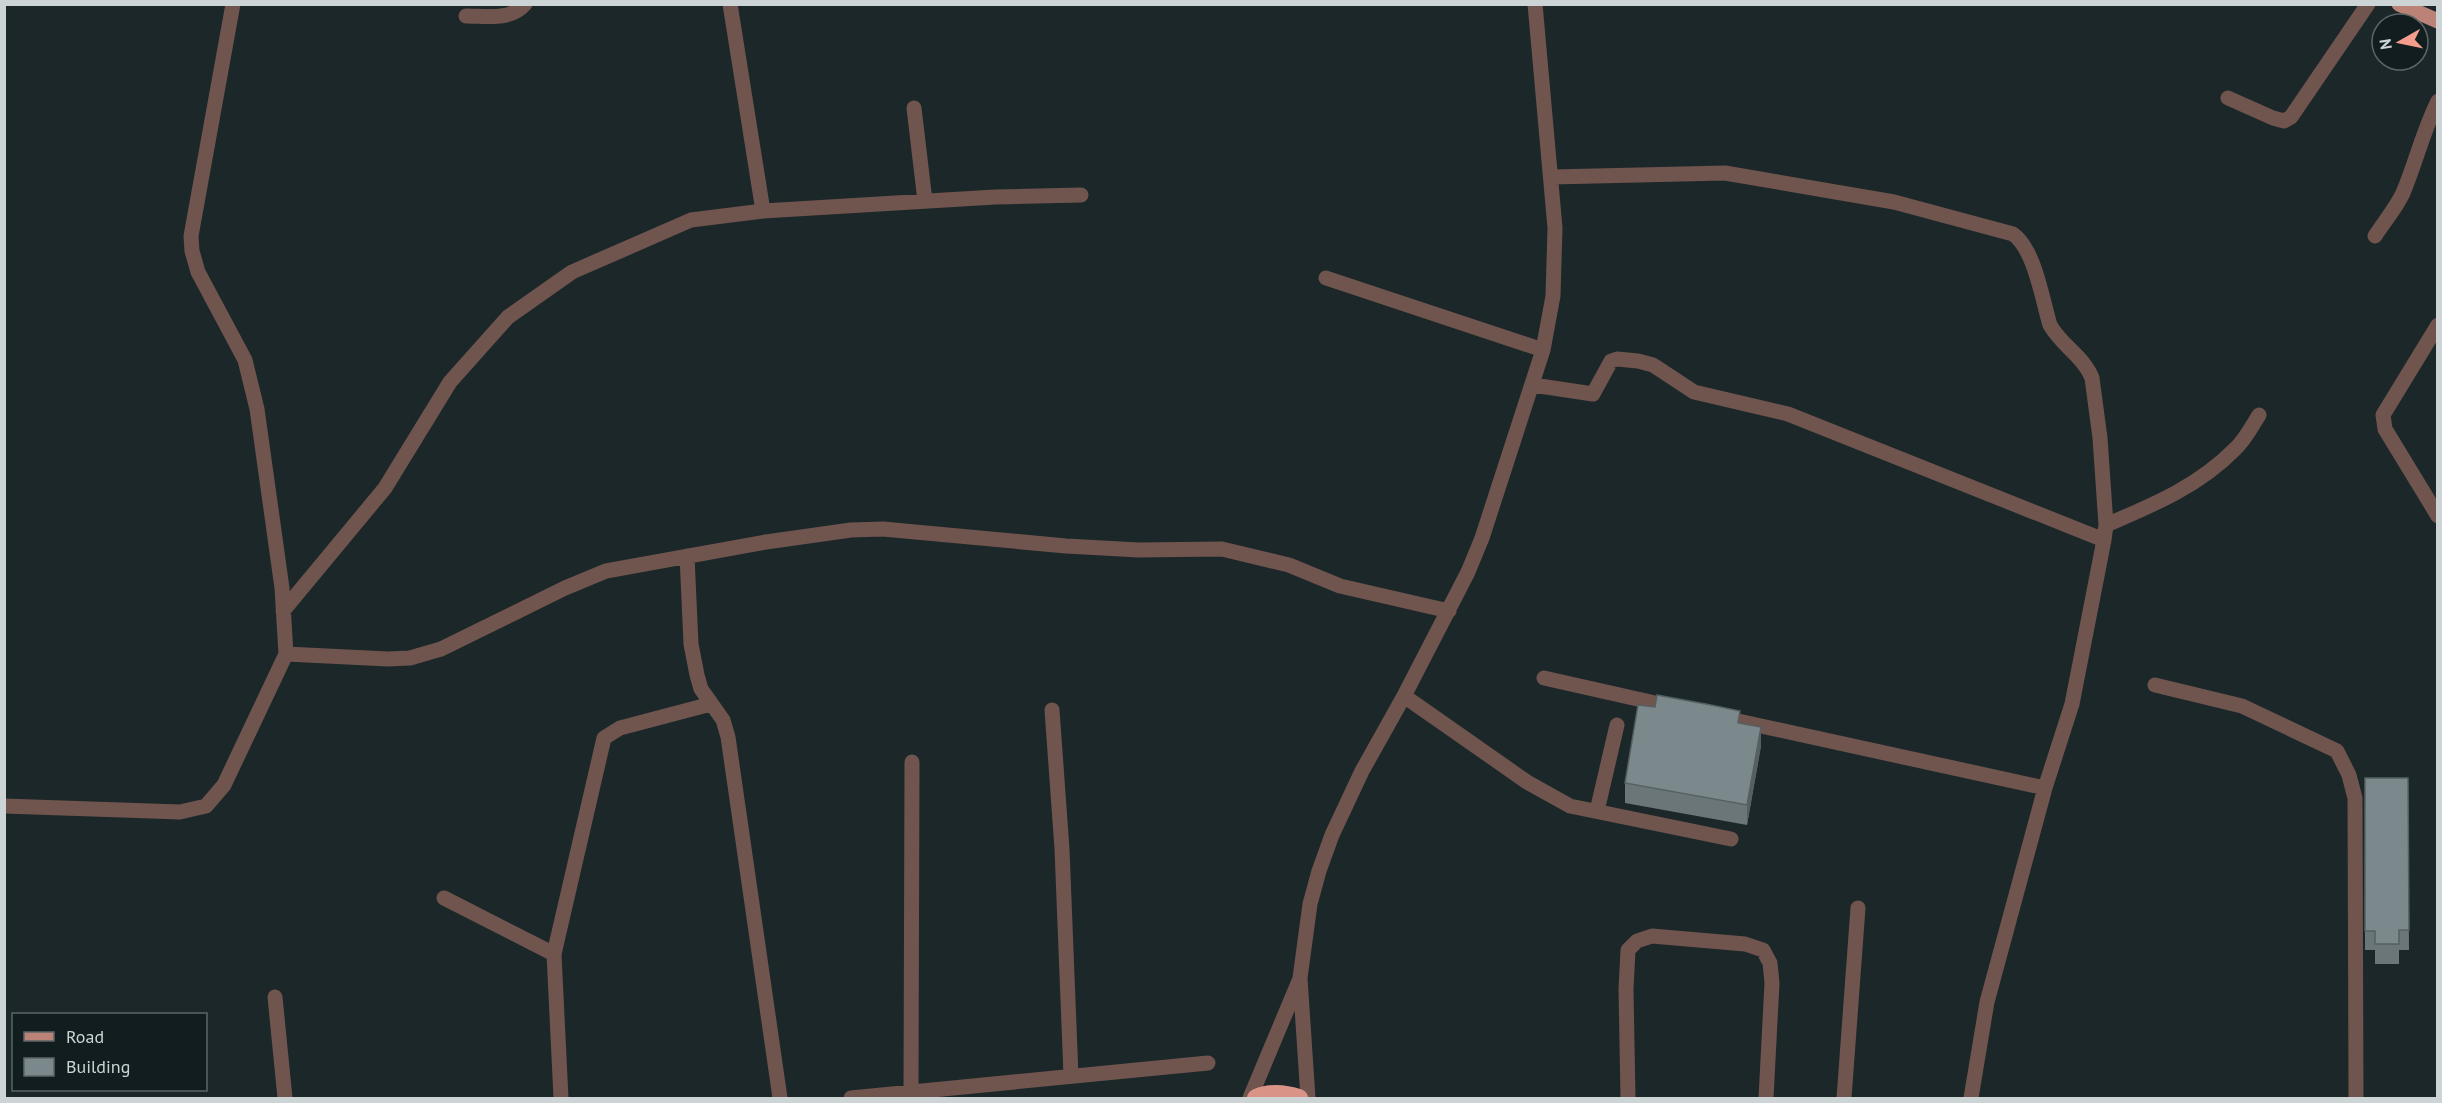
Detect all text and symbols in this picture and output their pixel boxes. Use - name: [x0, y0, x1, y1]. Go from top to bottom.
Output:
- north arrow: [2370, 12, 2430, 72]
- text: N: [2374, 38, 2396, 51]
- legend: [12, 1013, 207, 1091]
- text: Road: [66, 1025, 104, 1048]
- text: Building: [66, 1055, 130, 1078]

